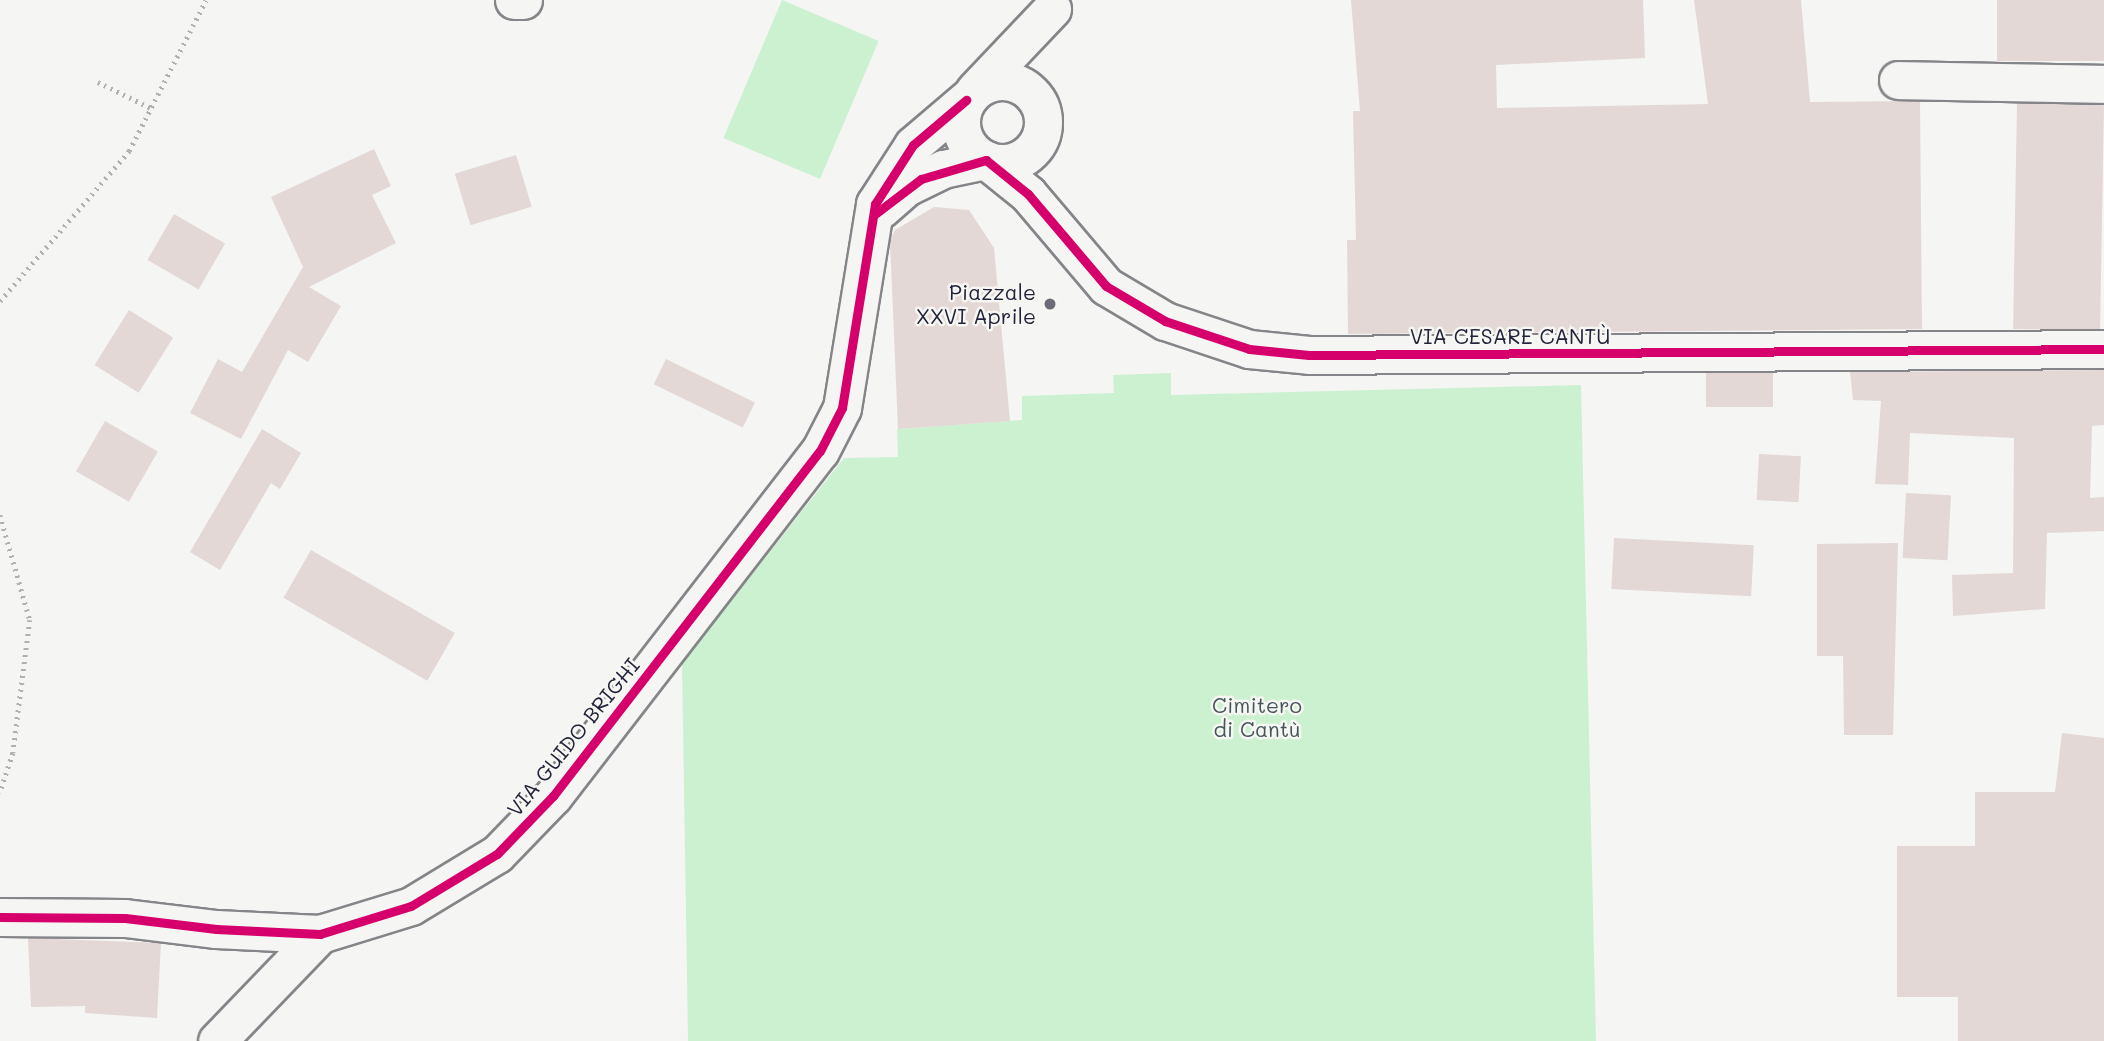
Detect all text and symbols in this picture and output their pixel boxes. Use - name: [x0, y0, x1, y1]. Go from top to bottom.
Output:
- place label: Piazzale XXVI Aprile: [916, 279, 1036, 329]
- marker: Piazzale XXVI Aprile: [1042, 296, 1058, 312]
- street label: VIA CESARE CANTÙ: [1410, 323, 1610, 349]
- street label: VIA GUIDO BRIGHI: [502, 653, 644, 821]
- park label: Cimitero di Cantù: [1212, 692, 1302, 742]

